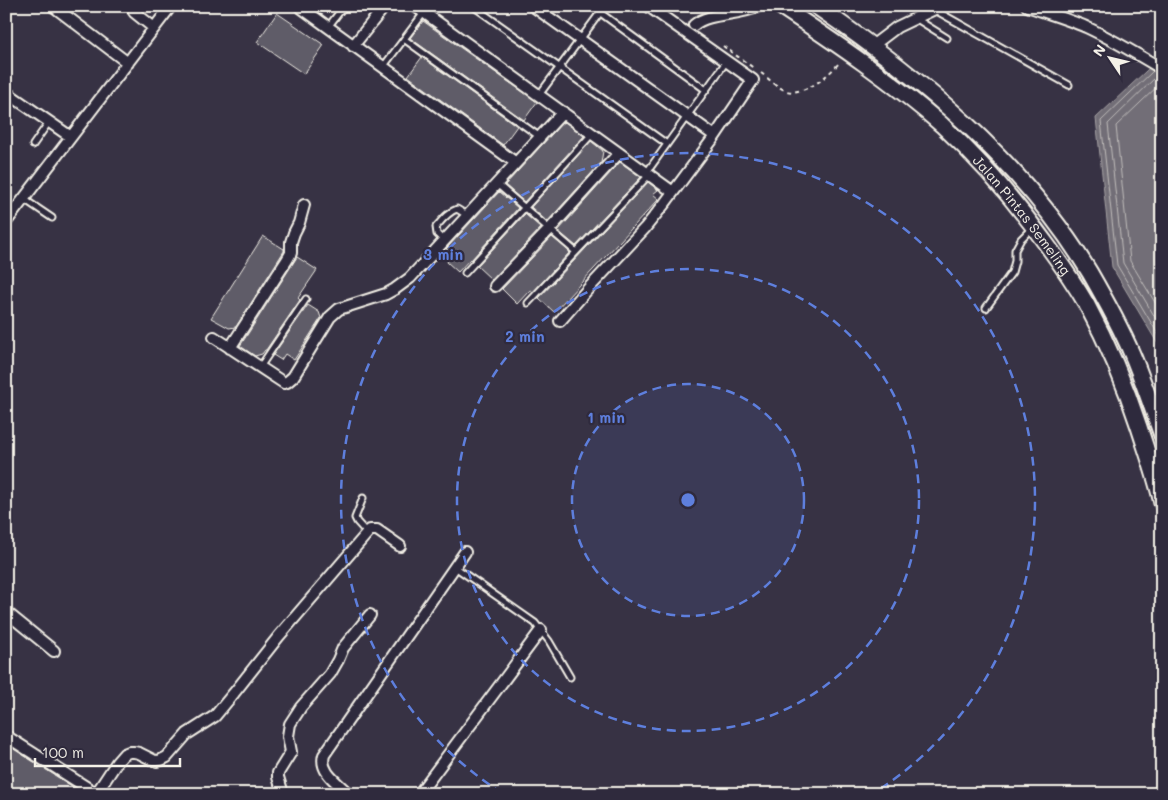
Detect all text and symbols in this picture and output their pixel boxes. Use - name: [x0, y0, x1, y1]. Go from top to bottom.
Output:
- north arrow: [1086, 32, 1136, 82]
- text: N: [1088, 40, 1110, 60]
- street label: Jalan Pintas Semeling: [969, 151, 1076, 279]
- text: 3 min: [423, 244, 463, 264]
- text: 2 min: [505, 326, 545, 346]
- text: 1 min: [587, 407, 625, 427]
- centre of rings: [679, 491, 697, 509]
- scale bar: [35, 735, 180, 767]
- text: 100 m: [42, 742, 84, 762]

